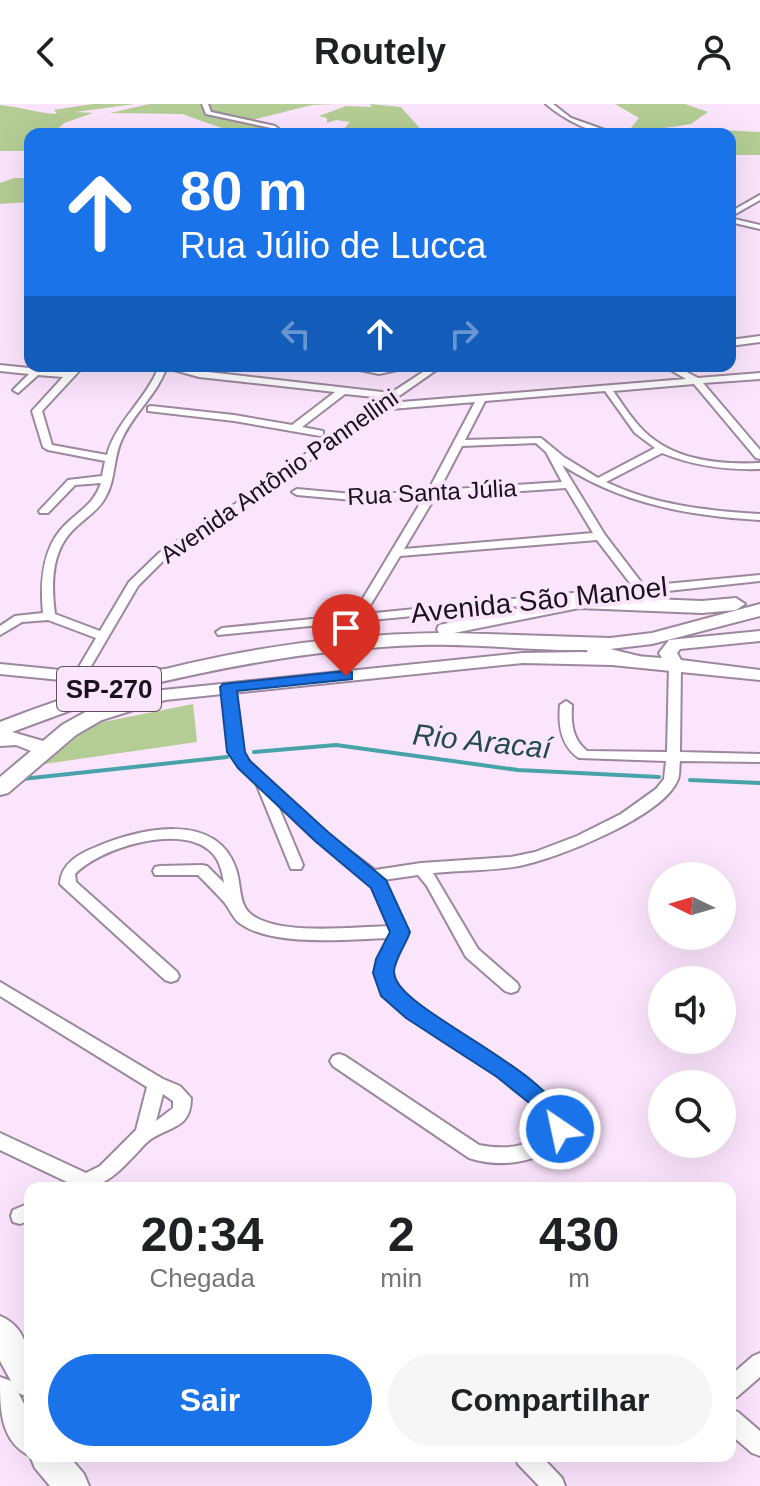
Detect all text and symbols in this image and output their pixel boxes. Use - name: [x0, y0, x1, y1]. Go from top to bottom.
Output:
- icon: back: [24, 30, 68, 74]
- icon: person: [692, 30, 736, 74]
- text: Routely: [314, 31, 446, 72]
- text: 80 m: [180, 159, 308, 222]
- icon: ahead: [48, 160, 152, 264]
- text: Rua Júlio de Lucca: [180, 225, 486, 266]
- icon: left: [274, 312, 318, 356]
- icon: ahead: [358, 312, 402, 356]
- icon: right: [442, 312, 486, 356]
- street label: Avenida Antônio Pannellini: [155, 384, 403, 568]
- street label: Rua Santa Júlia: [347, 474, 518, 510]
- street label: Avenida São Manoel: [409, 571, 669, 629]
- pin: [312, 594, 380, 676]
- icon: arrive: [324, 606, 368, 650]
- road number: SP-270: [57, 667, 161, 711]
- water label: Rio Aracaí: [411, 717, 555, 765]
- north arrow: [648, 862, 736, 950]
- map controls: [648, 862, 736, 1158]
- button: sound: [648, 966, 736, 1054]
- button: search: [648, 1070, 736, 1158]
- position arrow: [518, 1087, 602, 1171]
- text: 20:34: [141, 1208, 264, 1261]
- text: 2: [388, 1208, 415, 1261]
- text: 430: [539, 1208, 619, 1261]
- text: Chegada: [149, 1263, 255, 1293]
- text: min: [380, 1263, 422, 1293]
- text: m: [568, 1263, 590, 1293]
- button: Sair: [48, 1354, 372, 1446]
- button: Compartilhar: [388, 1354, 712, 1446]

